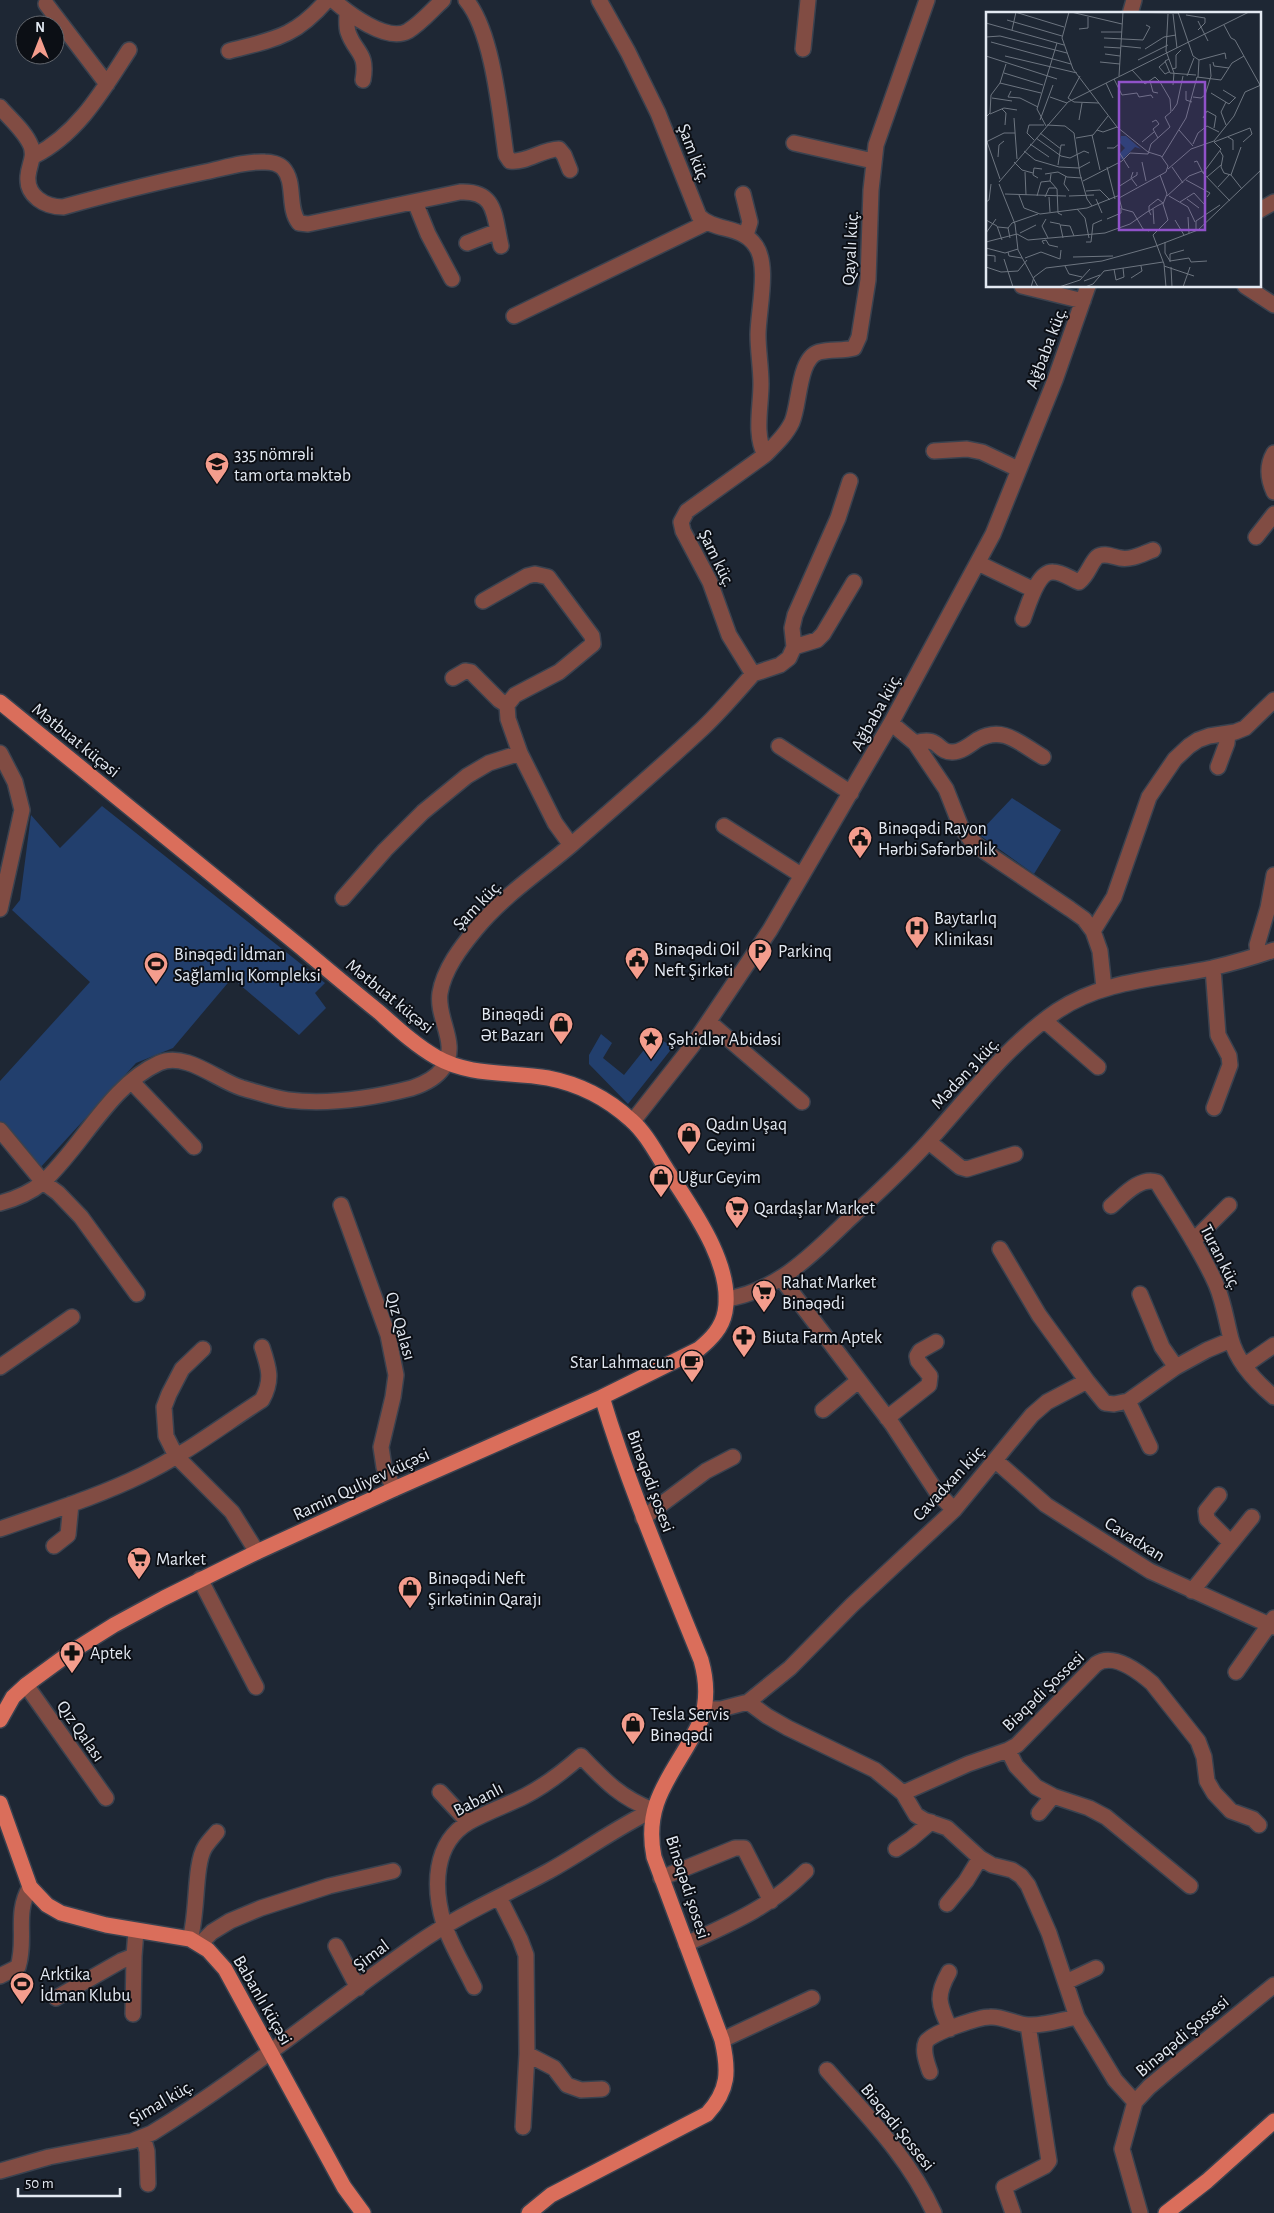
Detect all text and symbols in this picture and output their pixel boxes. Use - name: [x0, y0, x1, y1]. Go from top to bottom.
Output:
- inset map: [986, 12, 1262, 288]
- north arrow: [15, 15, 65, 65]
- text: N: [35, 21, 45, 35]
- street label: Şam küç.: [674, 121, 712, 185]
- street label: Qayalı küç.: [840, 210, 862, 286]
- street label: Ağbaba küç.: [1023, 305, 1071, 391]
- place label: 335 nömrəli tam orta məktəb: [234, 446, 351, 485]
- school or university icon: 335 nömrəli tam orta məktəb: [204, 451, 230, 485]
- street label: Şam küç.: [695, 527, 738, 590]
- street label: Ağbaba küç.: [848, 671, 905, 754]
- street label: Mətbuat küçəsi: [28, 700, 123, 781]
- place label: Binəqədi Rayon Hərbi Səfərbərlik: [878, 820, 997, 859]
- public building icon: Binəqədi Rayon Hərbi Səfərbərlik: [847, 825, 873, 859]
- street label: Şam küç.: [450, 877, 506, 934]
- place label: Baytarlıq Klinikası: [934, 910, 997, 949]
- hospital icon: Baytarlıq Klinikası: [904, 915, 930, 949]
- parking icon: Parkinq: [747, 938, 773, 972]
- place label: Binəqədi Oil Neft Şirkəti: [654, 941, 740, 980]
- place label: Parkinq: [778, 943, 832, 961]
- place label: Binəqədi İdman Sağlamlıq Kompleksi: [174, 944, 321, 985]
- public building icon: Binəqədi Oil Neft Şirkəti: [624, 946, 650, 980]
- sports icon: Binəqədi İdman Sağlamlıq Kompleksi: [143, 951, 169, 985]
- street label: Mətbuat küçəsi: [342, 956, 437, 1037]
- place label: Binəqədi Ət Bazarı: [480, 1006, 544, 1045]
- shop icon: Binəqədi Ət Bazarı: [548, 1011, 574, 1045]
- place icon: Şəhidlər Abidəsi: [638, 1026, 664, 1060]
- place label: Şəhidlər Abidəsi: [668, 1031, 781, 1049]
- street label: Mədən 3 küç.: [928, 1035, 1003, 1113]
- place label: Qadın Uşaq Geyimi: [706, 1116, 787, 1155]
- shop icon: Qadın Uşaq Geyimi: [676, 1121, 702, 1155]
- shop icon: Uğur Geyim: [648, 1164, 674, 1198]
- place label: Uğur Geyim: [678, 1169, 761, 1187]
- supermarket icon: Qardaşlar Market: [724, 1195, 750, 1229]
- place label: Qardaşlar Market: [754, 1200, 875, 1218]
- street label: Turan küç.: [1196, 1222, 1244, 1293]
- place label: Rahat Market Binəqədi: [782, 1274, 877, 1313]
- supermarket icon: Rahat Market Binəqədi: [751, 1279, 777, 1313]
- street label: Qız Qalası: [382, 1290, 418, 1362]
- pharmacy icon: Biuta Farm Aptek: [731, 1324, 757, 1358]
- place label: Biuta Farm Aptek: [762, 1329, 883, 1347]
- cafe icon: Star Lahmacun: [679, 1349, 705, 1383]
- place label: Star Lahmacun: [570, 1354, 674, 1372]
- street label: Binəqədi şosesi: [623, 1428, 677, 1535]
- street label: Cavadxan küç.: [910, 1441, 990, 1525]
- street label: Ramin Quliyev küçəsi: [291, 1445, 432, 1524]
- street label: Cavadxan: [1101, 1514, 1168, 1565]
- supermarket icon: Market: [126, 1546, 152, 1580]
- place label: Market: [156, 1551, 206, 1569]
- place label: Binəqədi Neft Şirkətinin Qarajı: [428, 1570, 542, 1609]
- shop icon: Binəqədi Neft Şirkətinin Qarajı: [397, 1575, 423, 1609]
- pharmacy icon: Aptek: [59, 1640, 85, 1674]
- place label: Aptek: [90, 1645, 132, 1663]
- street label: Biəqədi Şossesi: [999, 1648, 1088, 1735]
- street label: Qız Qalası: [53, 1698, 108, 1765]
- place label: Tesla Servis Binəqədi: [650, 1706, 729, 1745]
- shop icon: Tesla Servis Binəqədi: [620, 1711, 646, 1745]
- street label: Babanlı: [451, 1779, 506, 1820]
- street label: Binəqədi şosesi: [662, 1834, 712, 1941]
- street label: Şimal: [350, 1937, 393, 1975]
- street label: Babanlı küçəsi: [229, 1953, 295, 2048]
- place label: Arktika İdman Klubu: [40, 1966, 131, 2005]
- sports icon: Arktika İdman Klubu: [9, 1971, 35, 2005]
- street label: Binəqədi Şossesi: [1133, 1993, 1233, 2081]
- street label: Şimal küç.: [126, 2077, 197, 2128]
- street label: Biəqədi Şossesi: [857, 2081, 938, 2175]
- scale bar: [18, 2166, 120, 2198]
- text: 50 m: [25, 2176, 54, 2191]

